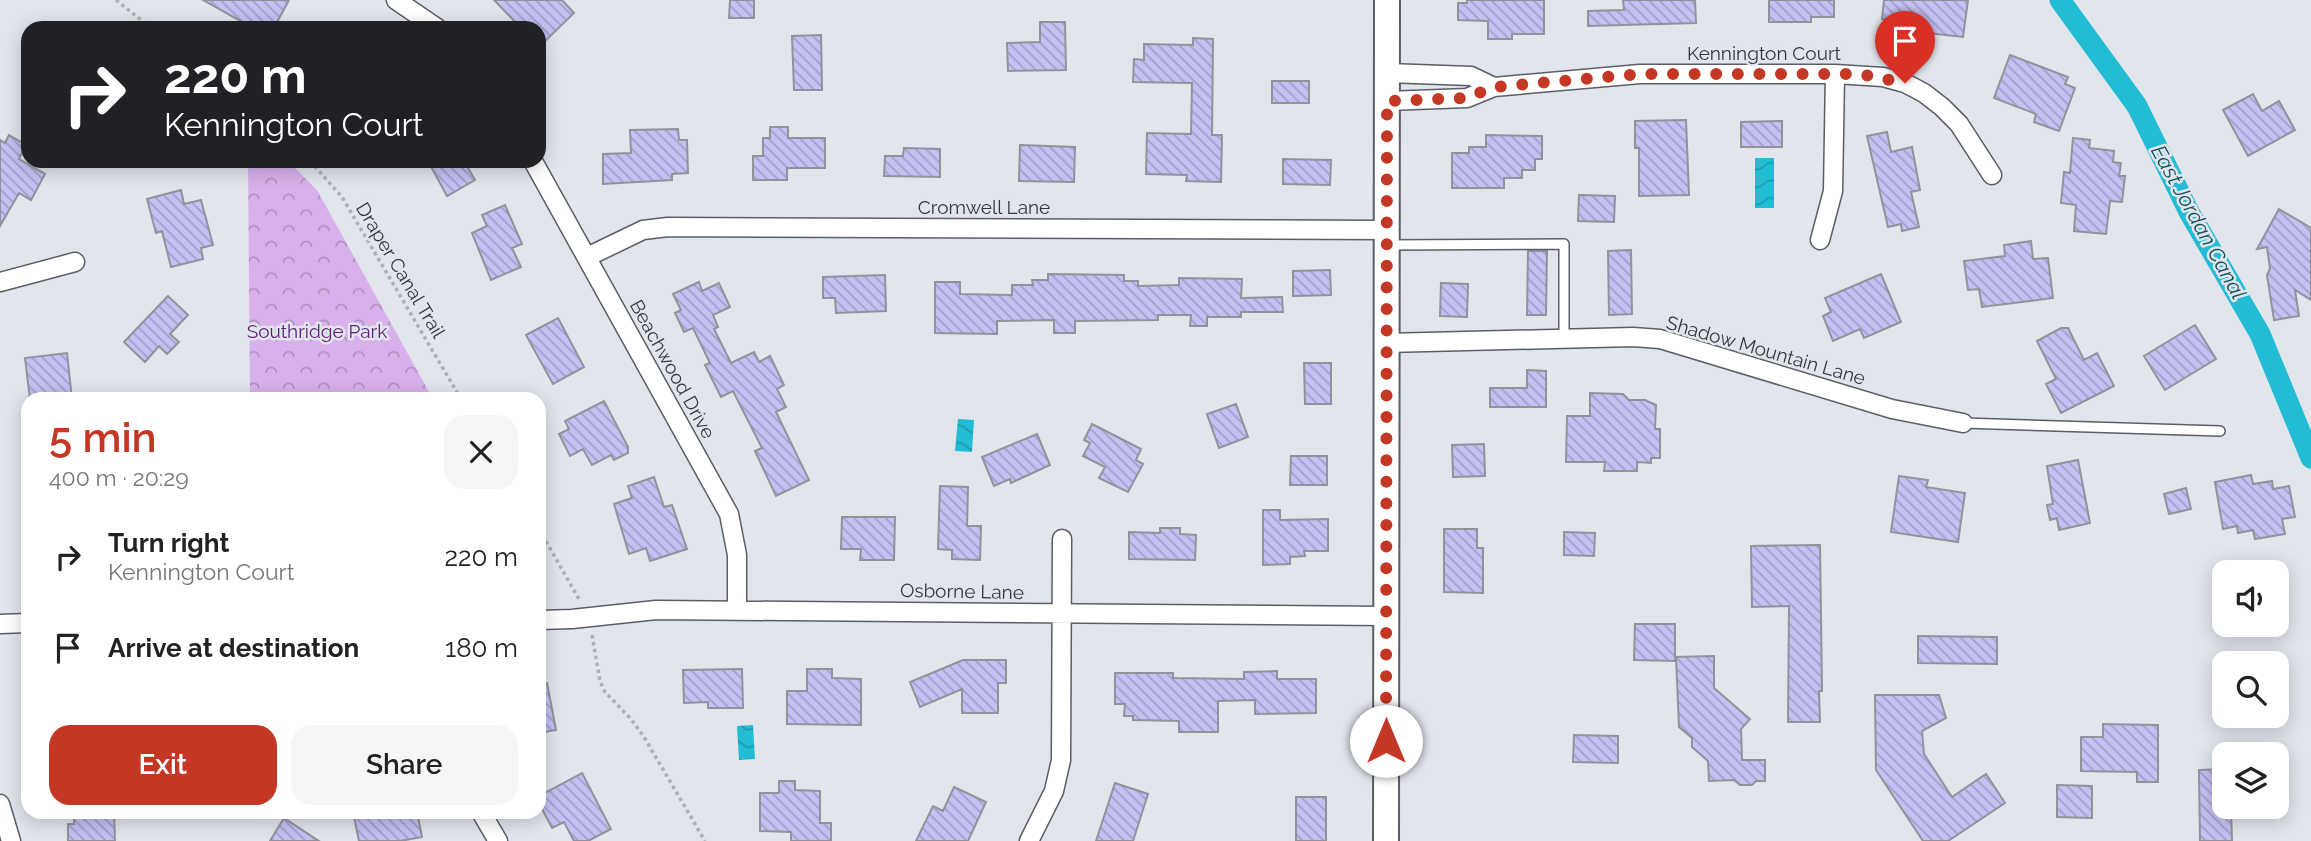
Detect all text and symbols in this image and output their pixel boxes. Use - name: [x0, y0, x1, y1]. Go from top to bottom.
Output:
- pin: [1875, 11, 1935, 83]
- icon: arrive: [1886, 22, 1924, 60]
- street label: Kennington Court: [1687, 42, 1842, 64]
- text: 220 m: [164, 47, 307, 104]
- icon: right: [49, 49, 140, 140]
- text: Kennington Court: [164, 106, 423, 143]
- water label: East Jordan Canal: [2146, 140, 2252, 304]
- street label: Cromwell Lane: [918, 196, 1050, 218]
- street label: Draper Canal Trail: [352, 198, 451, 343]
- street label: Beachwood Drive: [626, 296, 720, 442]
- street label: Shadow Mountain Lane: [1664, 311, 1868, 389]
- park label: Southridge Park: [247, 320, 387, 342]
- text: 5 min: [49, 413, 157, 462]
- button: close: [444, 415, 518, 489]
- text: 400 m · 20:29: [49, 464, 189, 491]
- text: Turn right: [108, 528, 229, 558]
- icon: right: [49, 538, 87, 576]
- text: 220 m: [444, 542, 518, 572]
- text: Kennington Court: [108, 558, 294, 585]
- map controls: [2212, 560, 2289, 819]
- button: sound: [2212, 560, 2289, 637]
- street label: Osborne Lane: [900, 579, 1024, 603]
- icon: arrive: [49, 629, 87, 667]
- text: Arrive at destination: [108, 633, 359, 663]
- text: 180 m: [445, 633, 518, 663]
- button: search: [2212, 651, 2289, 728]
- position arrow: [1349, 704, 1423, 778]
- button: Exit: [49, 725, 277, 805]
- button: Share: [291, 725, 518, 805]
- button: layers: [2212, 742, 2289, 819]

